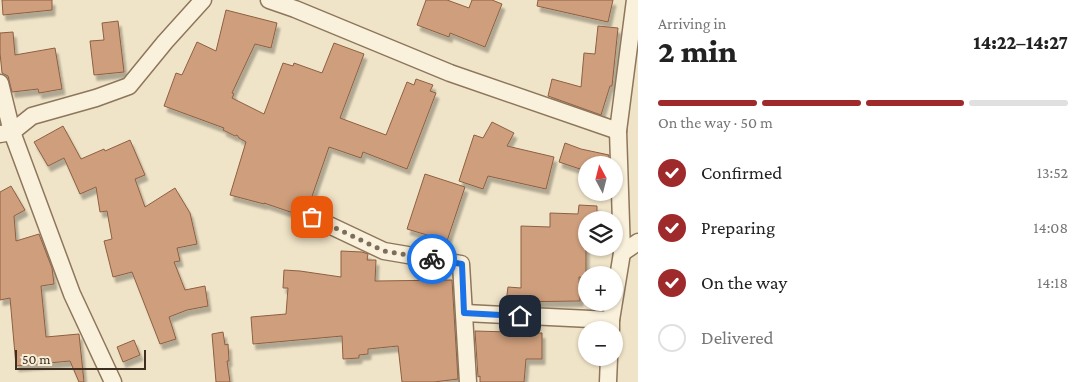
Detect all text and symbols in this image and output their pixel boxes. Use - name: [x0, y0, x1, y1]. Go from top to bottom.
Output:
- text: Arriving in: [658, 15, 726, 32]
- text: 14:22–14:27: [973, 32, 1068, 53]
- text: 2 min: [658, 33, 737, 69]
- text: On the way · 50 m: [658, 114, 773, 131]
- north arrow: [578, 156, 622, 201]
- map controls: [578, 156, 623, 366]
- icon: check: [658, 159, 686, 187]
- text: Confirmed: [701, 162, 782, 183]
- text: 13:52: [1037, 164, 1068, 181]
- pin: [291, 196, 333, 238]
- icon: bag: [298, 203, 326, 231]
- button: layers: [578, 211, 623, 256]
- icon: check: [658, 214, 686, 242]
- text: Preparing: [701, 217, 775, 238]
- text: 14:08: [1033, 219, 1068, 236]
- courier: [407, 234, 457, 284]
- icon: bike: [418, 245, 446, 273]
- button: +: [578, 266, 623, 311]
- icon: check: [658, 269, 686, 297]
- text: On the way: [701, 272, 787, 293]
- text: 14:18: [1037, 274, 1068, 291]
- pin: [499, 295, 541, 337]
- icon: home: [506, 302, 534, 330]
- button: −: [578, 321, 623, 366]
- text: Delivered: [701, 327, 774, 348]
- scale bar: [15, 347, 146, 370]
- text: 50 m: [22, 351, 50, 367]

